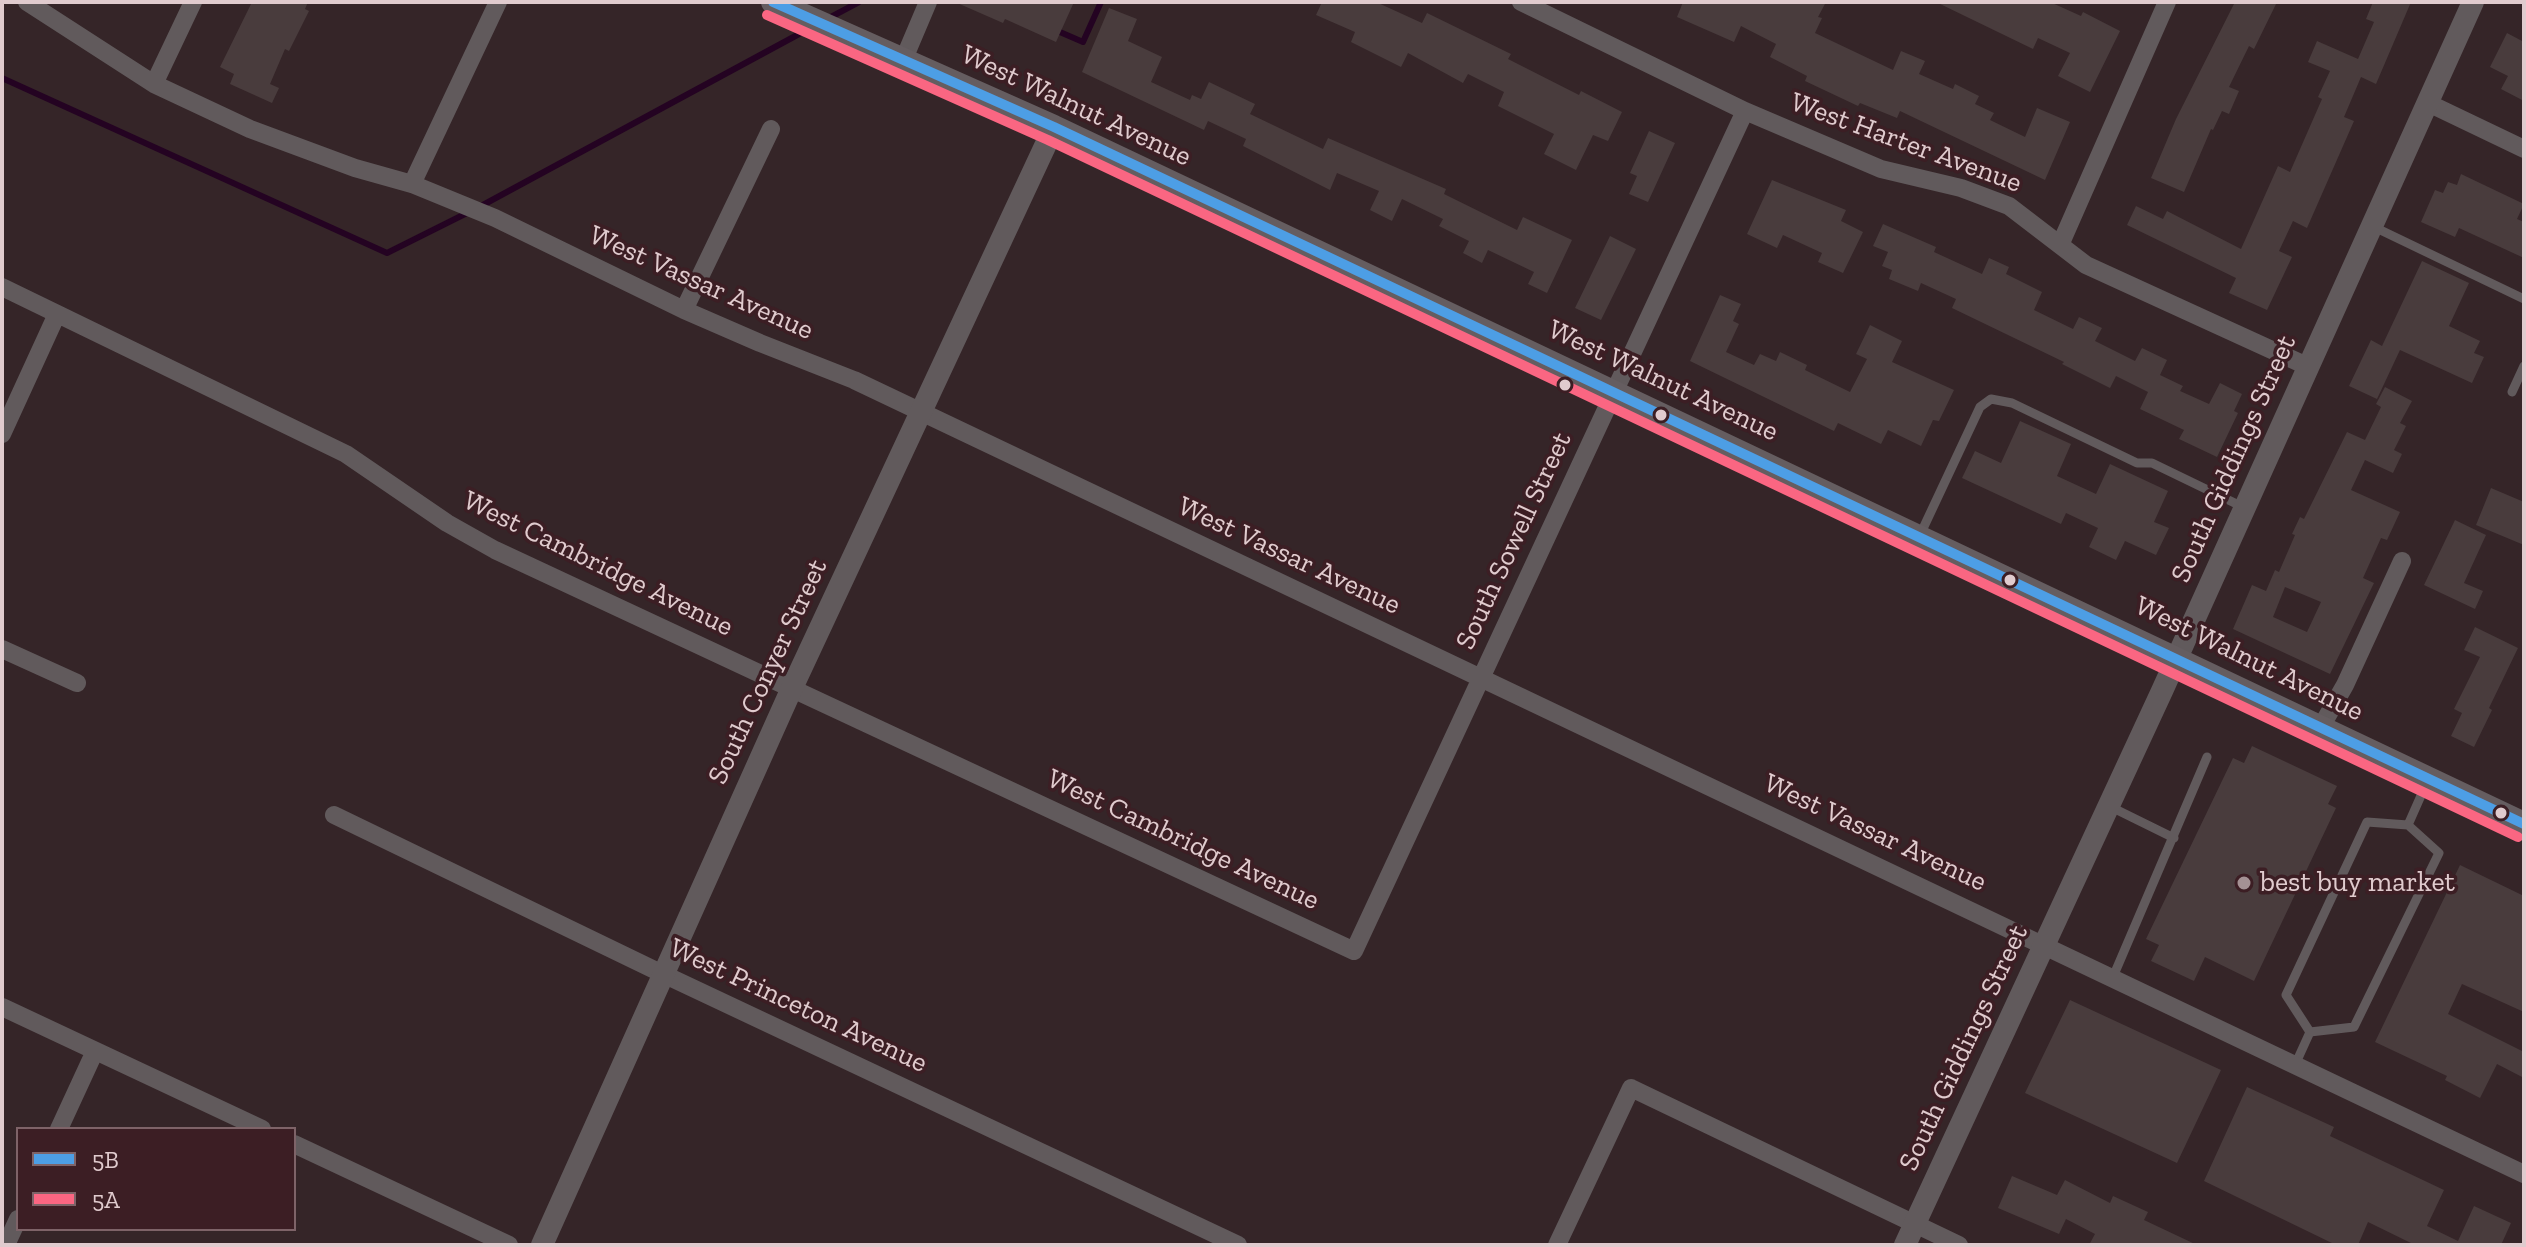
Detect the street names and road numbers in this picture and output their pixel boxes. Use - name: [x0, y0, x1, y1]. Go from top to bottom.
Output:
- street label: West Walnut Avenue: [956, 38, 1196, 174]
- street label: West Harter Avenue: [1786, 86, 2026, 200]
- street label: West Vassar Avenue: [584, 218, 818, 348]
- street label: West Walnut Avenue: [1543, 313, 1783, 449]
- street label: South Giddings Street: [2164, 330, 2304, 588]
- street label: South Sowell Street: [1449, 427, 1579, 655]
- street label: West Cambridge Avenue: [457, 484, 739, 644]
- street label: West Vassar Avenue: [1172, 490, 1406, 622]
- street label: South Conyer Street: [701, 554, 835, 790]
- street label: West Walnut Avenue: [2129, 589, 2369, 729]
- street label: West Cambridge Avenue: [1042, 762, 1324, 918]
- street label: West Vassar Avenue: [1758, 767, 1992, 899]
- street label: South Giddings Street: [1892, 920, 2036, 1176]
- street label: West Princeton Avenue: [664, 931, 932, 1081]

